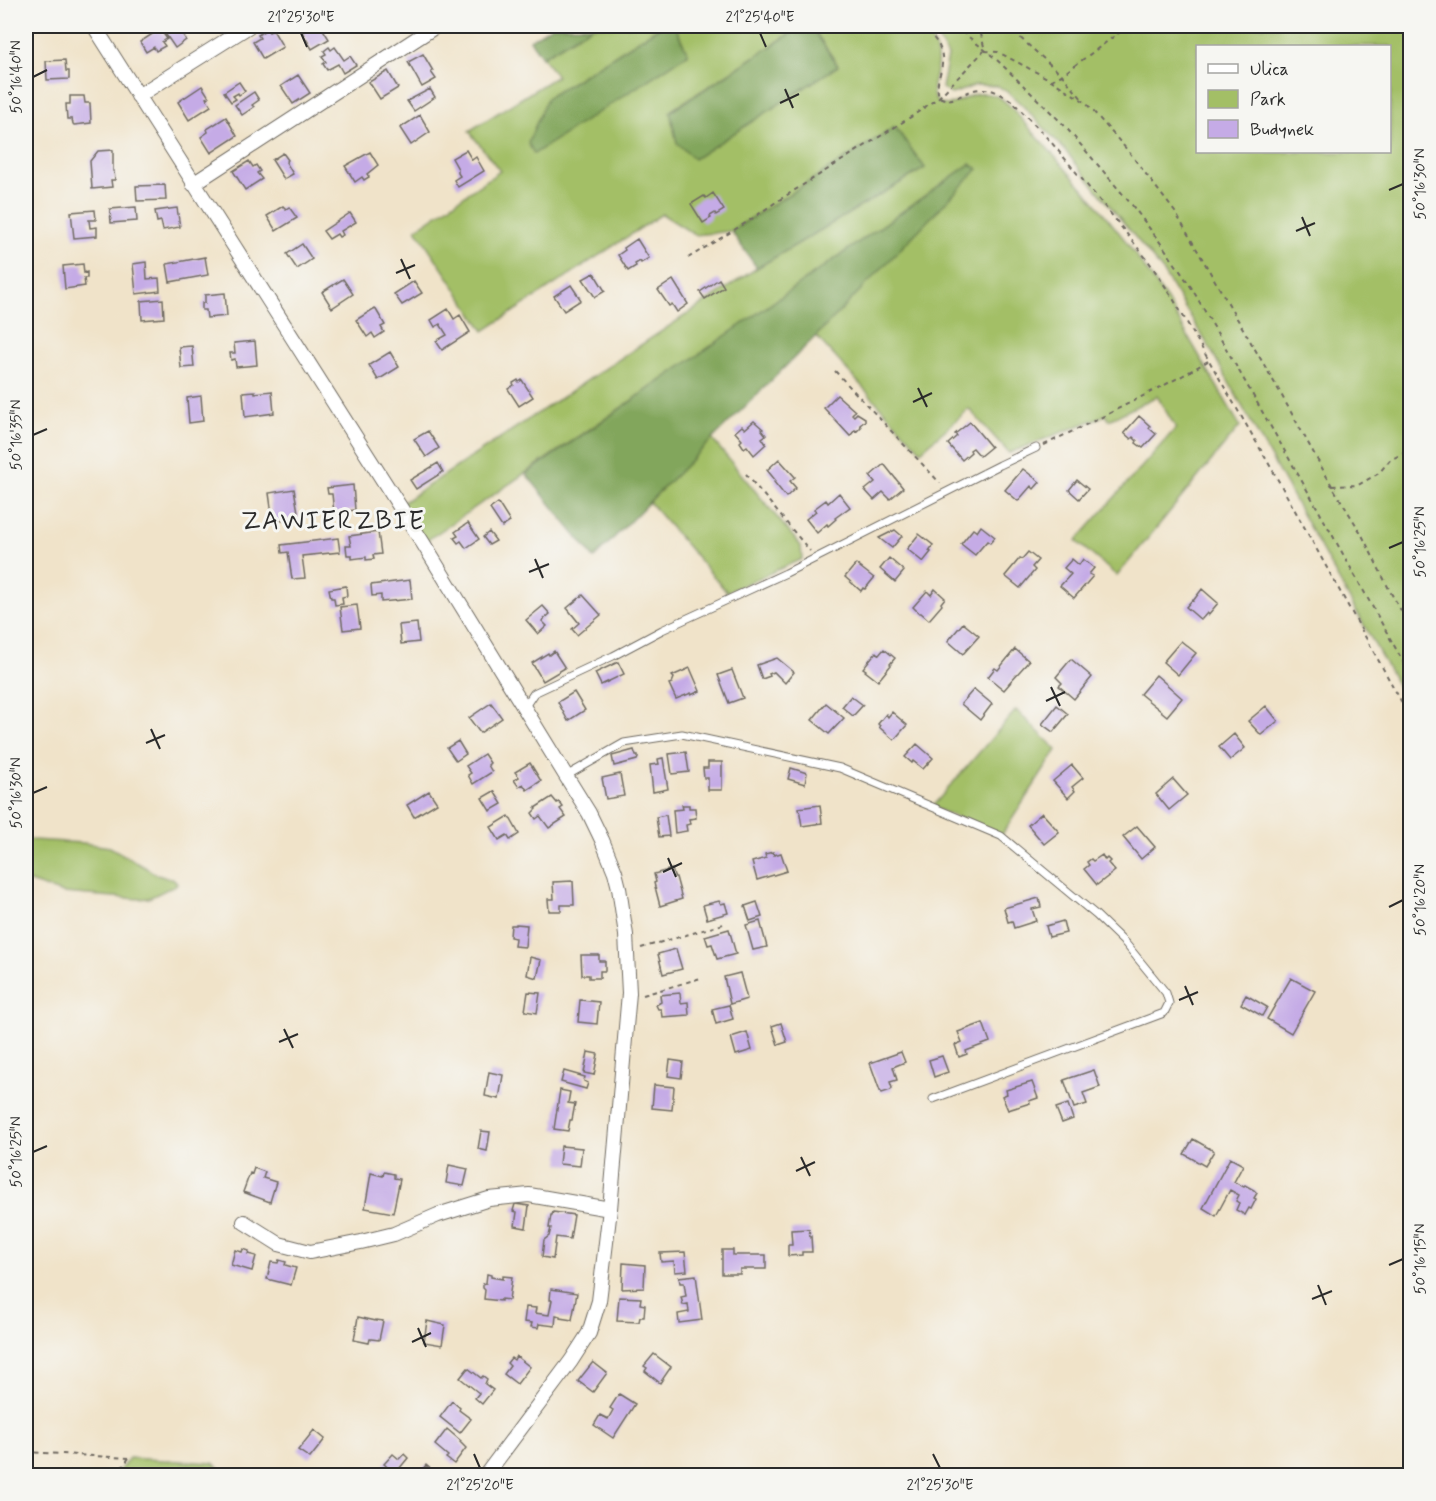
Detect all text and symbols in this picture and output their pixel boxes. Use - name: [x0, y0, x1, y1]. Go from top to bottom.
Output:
- text: 21°25'30"E: [268, 8, 335, 28]
- text: 21°25'40"E: [726, 8, 795, 28]
- text: 50°16'40"N: [7, 40, 27, 114]
- legend: [1196, 45, 1391, 153]
- text: Ulica: [1250, 58, 1289, 82]
- text: Park: [1250, 88, 1286, 112]
- text: Budynek: [1250, 118, 1314, 142]
- text: 50°16'30"N: [1411, 148, 1431, 220]
- text: 50°16'35"N: [7, 399, 27, 471]
- district label: ZAWIERZBIE: [241, 505, 425, 539]
- text: 50°16'25"N: [1411, 506, 1431, 578]
- text: 50°16'30"N: [7, 757, 27, 829]
- text: 50°16'20"N: [1411, 864, 1431, 936]
- text: 50°16'25"N: [7, 1116, 27, 1188]
- text: 50°16'15"N: [1411, 1224, 1431, 1294]
- text: 21°25'20"E: [446, 1476, 514, 1496]
- text: 21°25'30"E: [907, 1476, 974, 1496]

